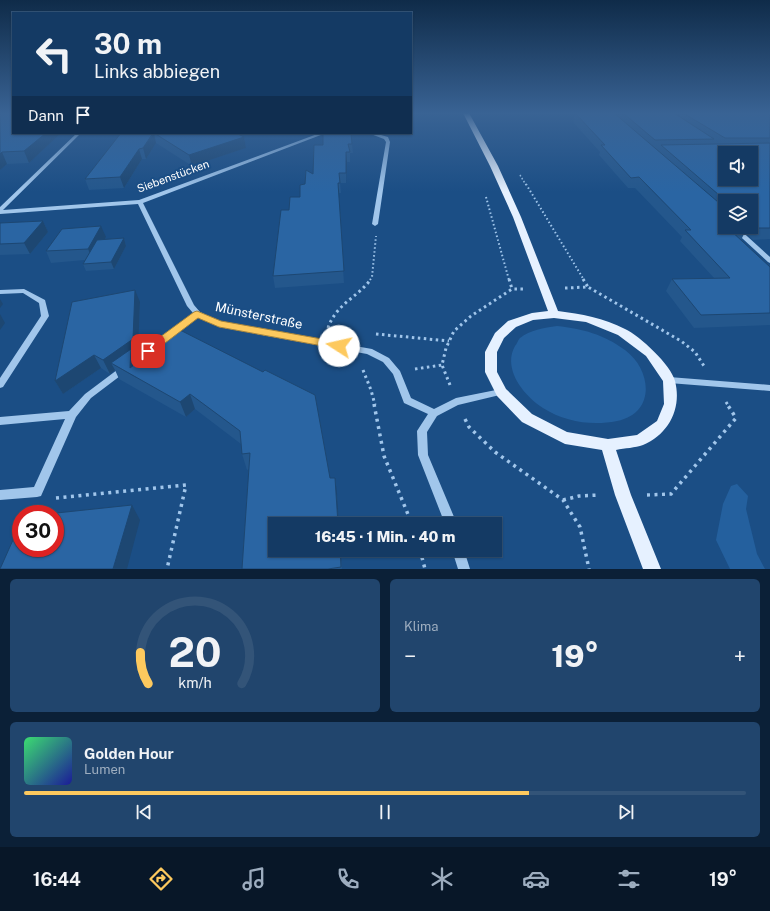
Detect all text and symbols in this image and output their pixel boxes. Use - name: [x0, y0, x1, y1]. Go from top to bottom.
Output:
- text: 30 m: [94, 27, 162, 60]
- icon: left: [28, 28, 80, 80]
- text: Links abbiegen: [94, 61, 220, 82]
- icon: arrive: [72, 104, 94, 126]
- text: Dann: [28, 107, 64, 124]
- map controls: [718, 146, 758, 234]
- button: sound: [718, 146, 758, 186]
- street label: Siebenstücken: [135, 157, 211, 195]
- button: layers: [718, 194, 758, 234]
- street label: Münsterstraße: [214, 299, 304, 332]
- position arrow: [318, 325, 360, 367]
- pin: [131, 334, 165, 368]
- icon: arrive: [137, 340, 159, 362]
- speed limit sign: 30: [12, 505, 64, 557]
- text: 16:45 · 1 Min. · 40 m: [315, 528, 455, 545]
- text: Klima: [404, 619, 438, 634]
- text: 20: [168, 626, 222, 675]
- text: 19°: [551, 638, 599, 674]
- text: −: [404, 643, 416, 669]
- text: +: [734, 643, 746, 669]
- text: km/h: [178, 673, 212, 690]
- text: Golden Hour: [84, 745, 174, 762]
- text: Lumen: [84, 762, 125, 777]
- icon: previous: [133, 801, 155, 823]
- icon: pause: [374, 801, 396, 823]
- icon: next: [615, 801, 637, 823]
- icon: directions: [147, 865, 175, 893]
- icon: music: [240, 865, 268, 893]
- icon: phone: [334, 865, 362, 893]
- icon: climate: [428, 865, 456, 893]
- icon: car: [522, 865, 550, 893]
- icon: filters: [615, 865, 643, 893]
- text: 16:44: [33, 869, 81, 890]
- text: 19°: [709, 869, 737, 890]

